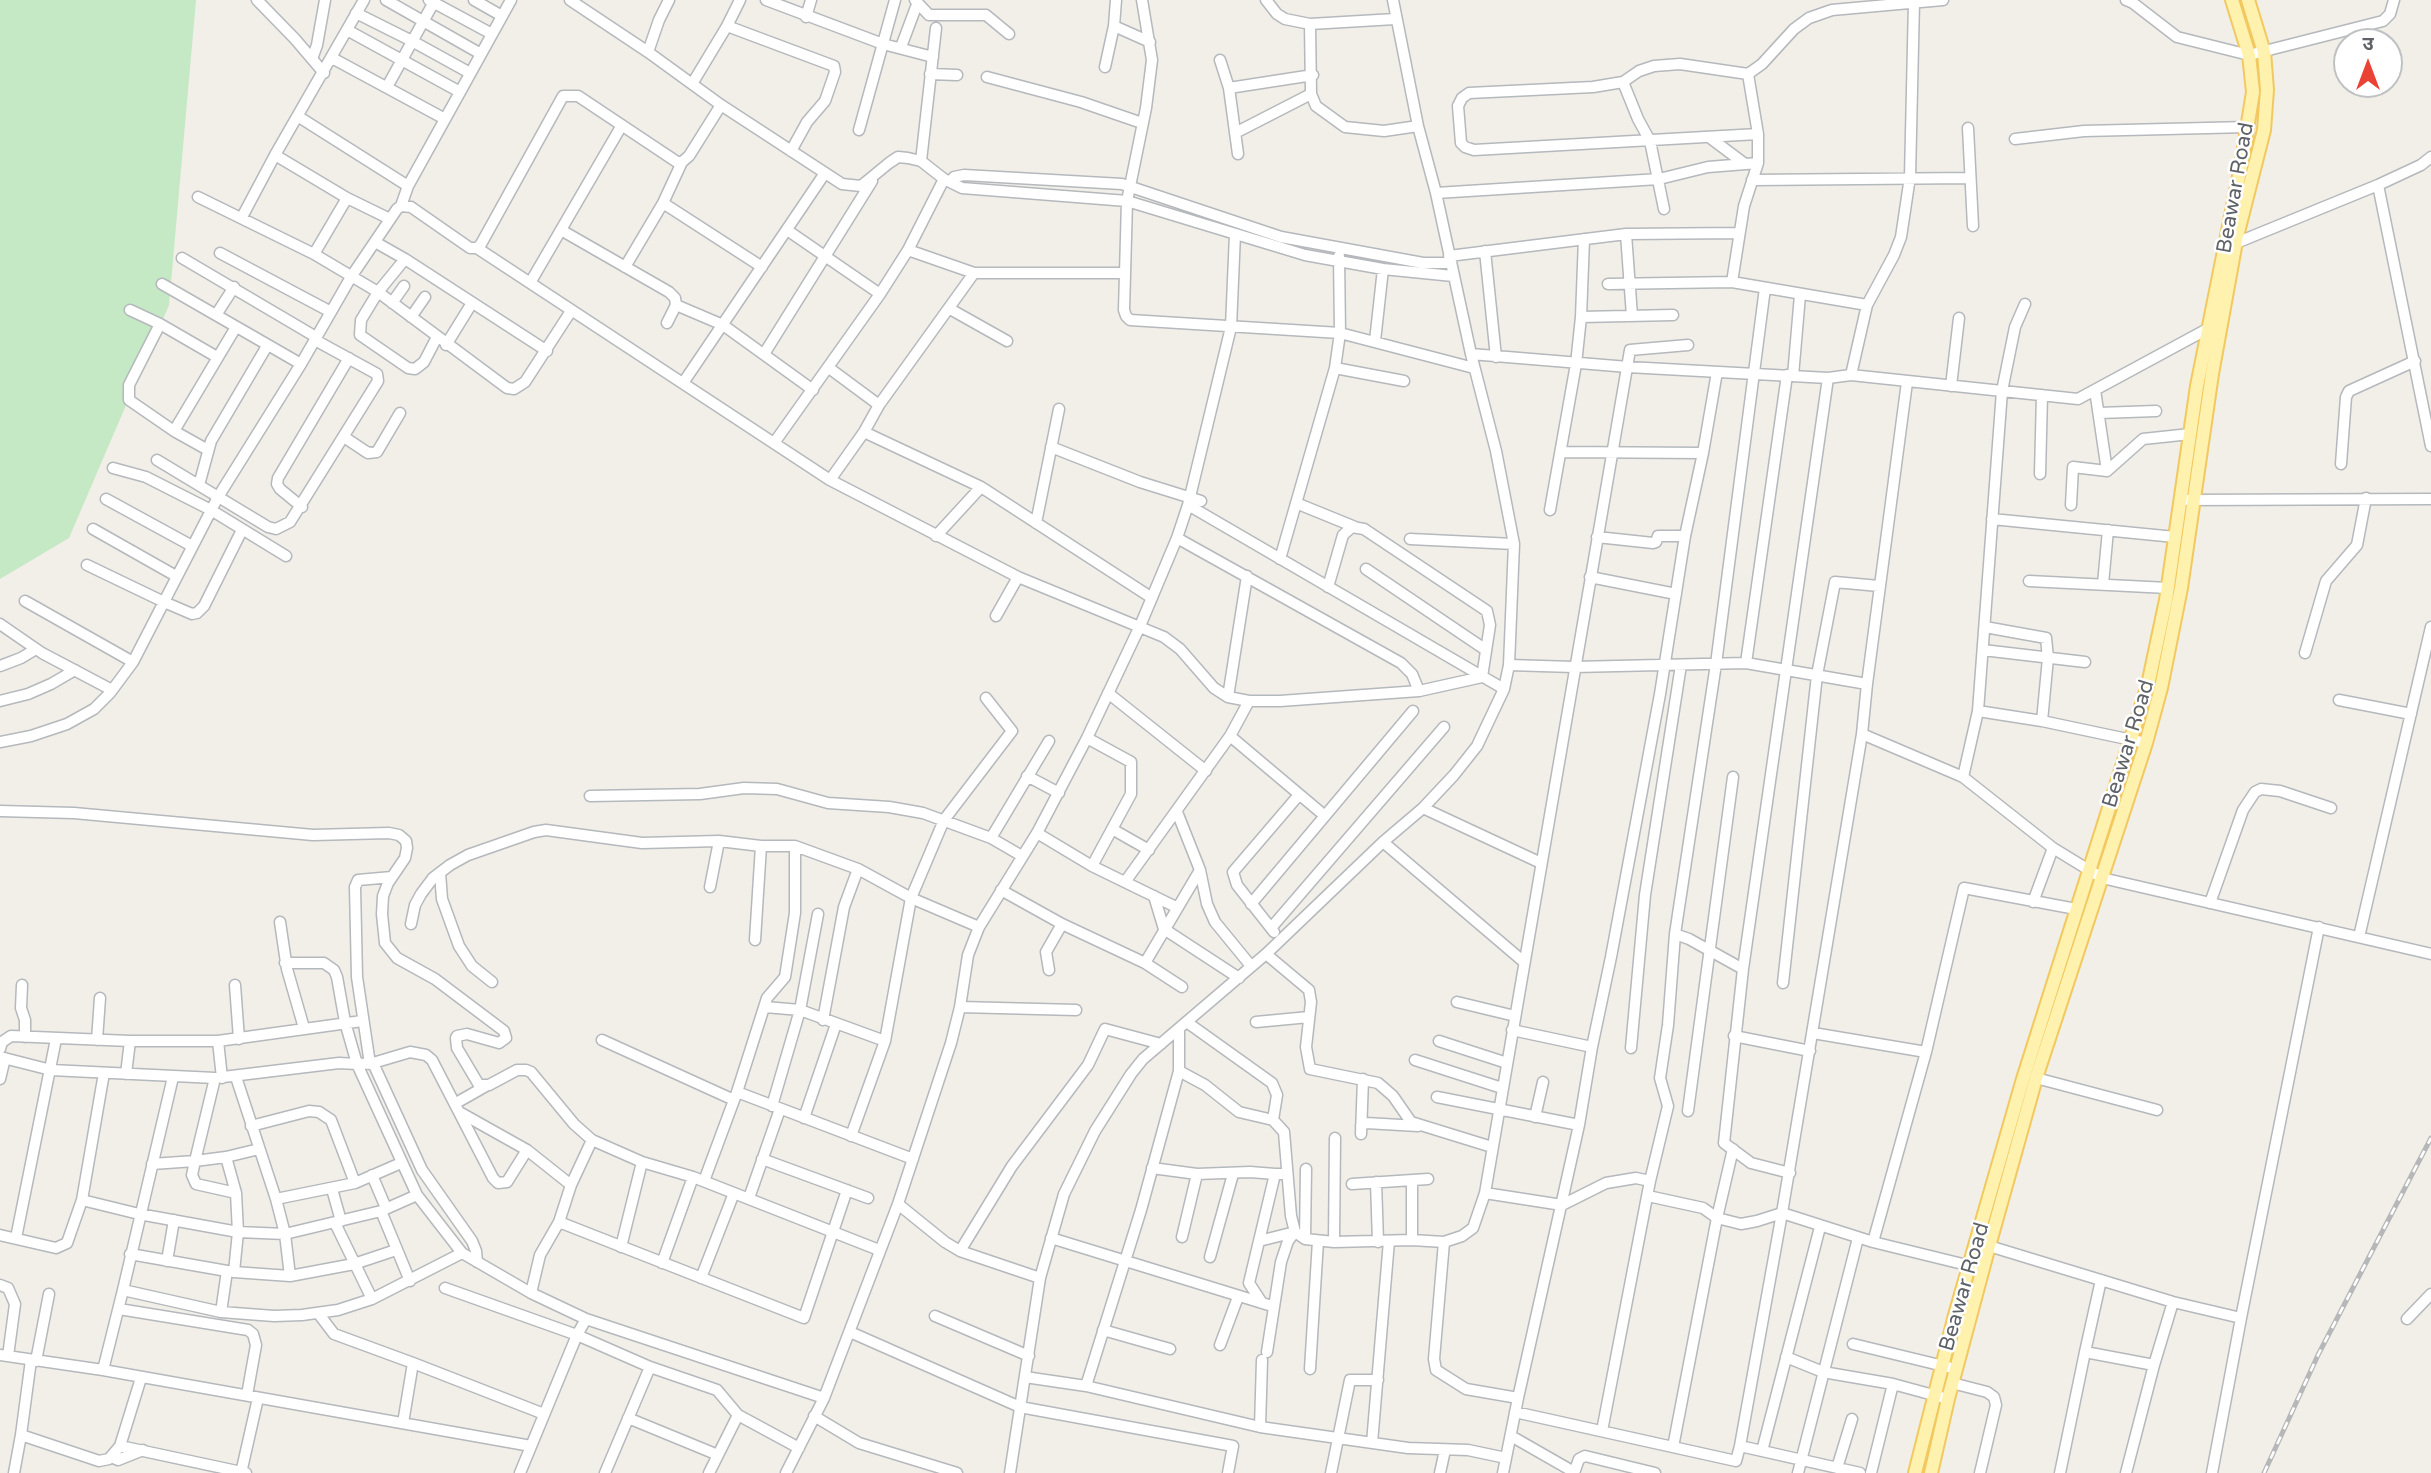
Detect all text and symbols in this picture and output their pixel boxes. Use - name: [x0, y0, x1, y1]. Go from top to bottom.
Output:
- north arrow: [2333, 28, 2403, 98]
- text: उ: [2362, 33, 2374, 55]
- street label: Beawar Road: [2212, 121, 2260, 255]
- street label: Beawar Road: [2098, 677, 2160, 811]
- street label: Beawar Road: [1935, 1220, 1995, 1354]

